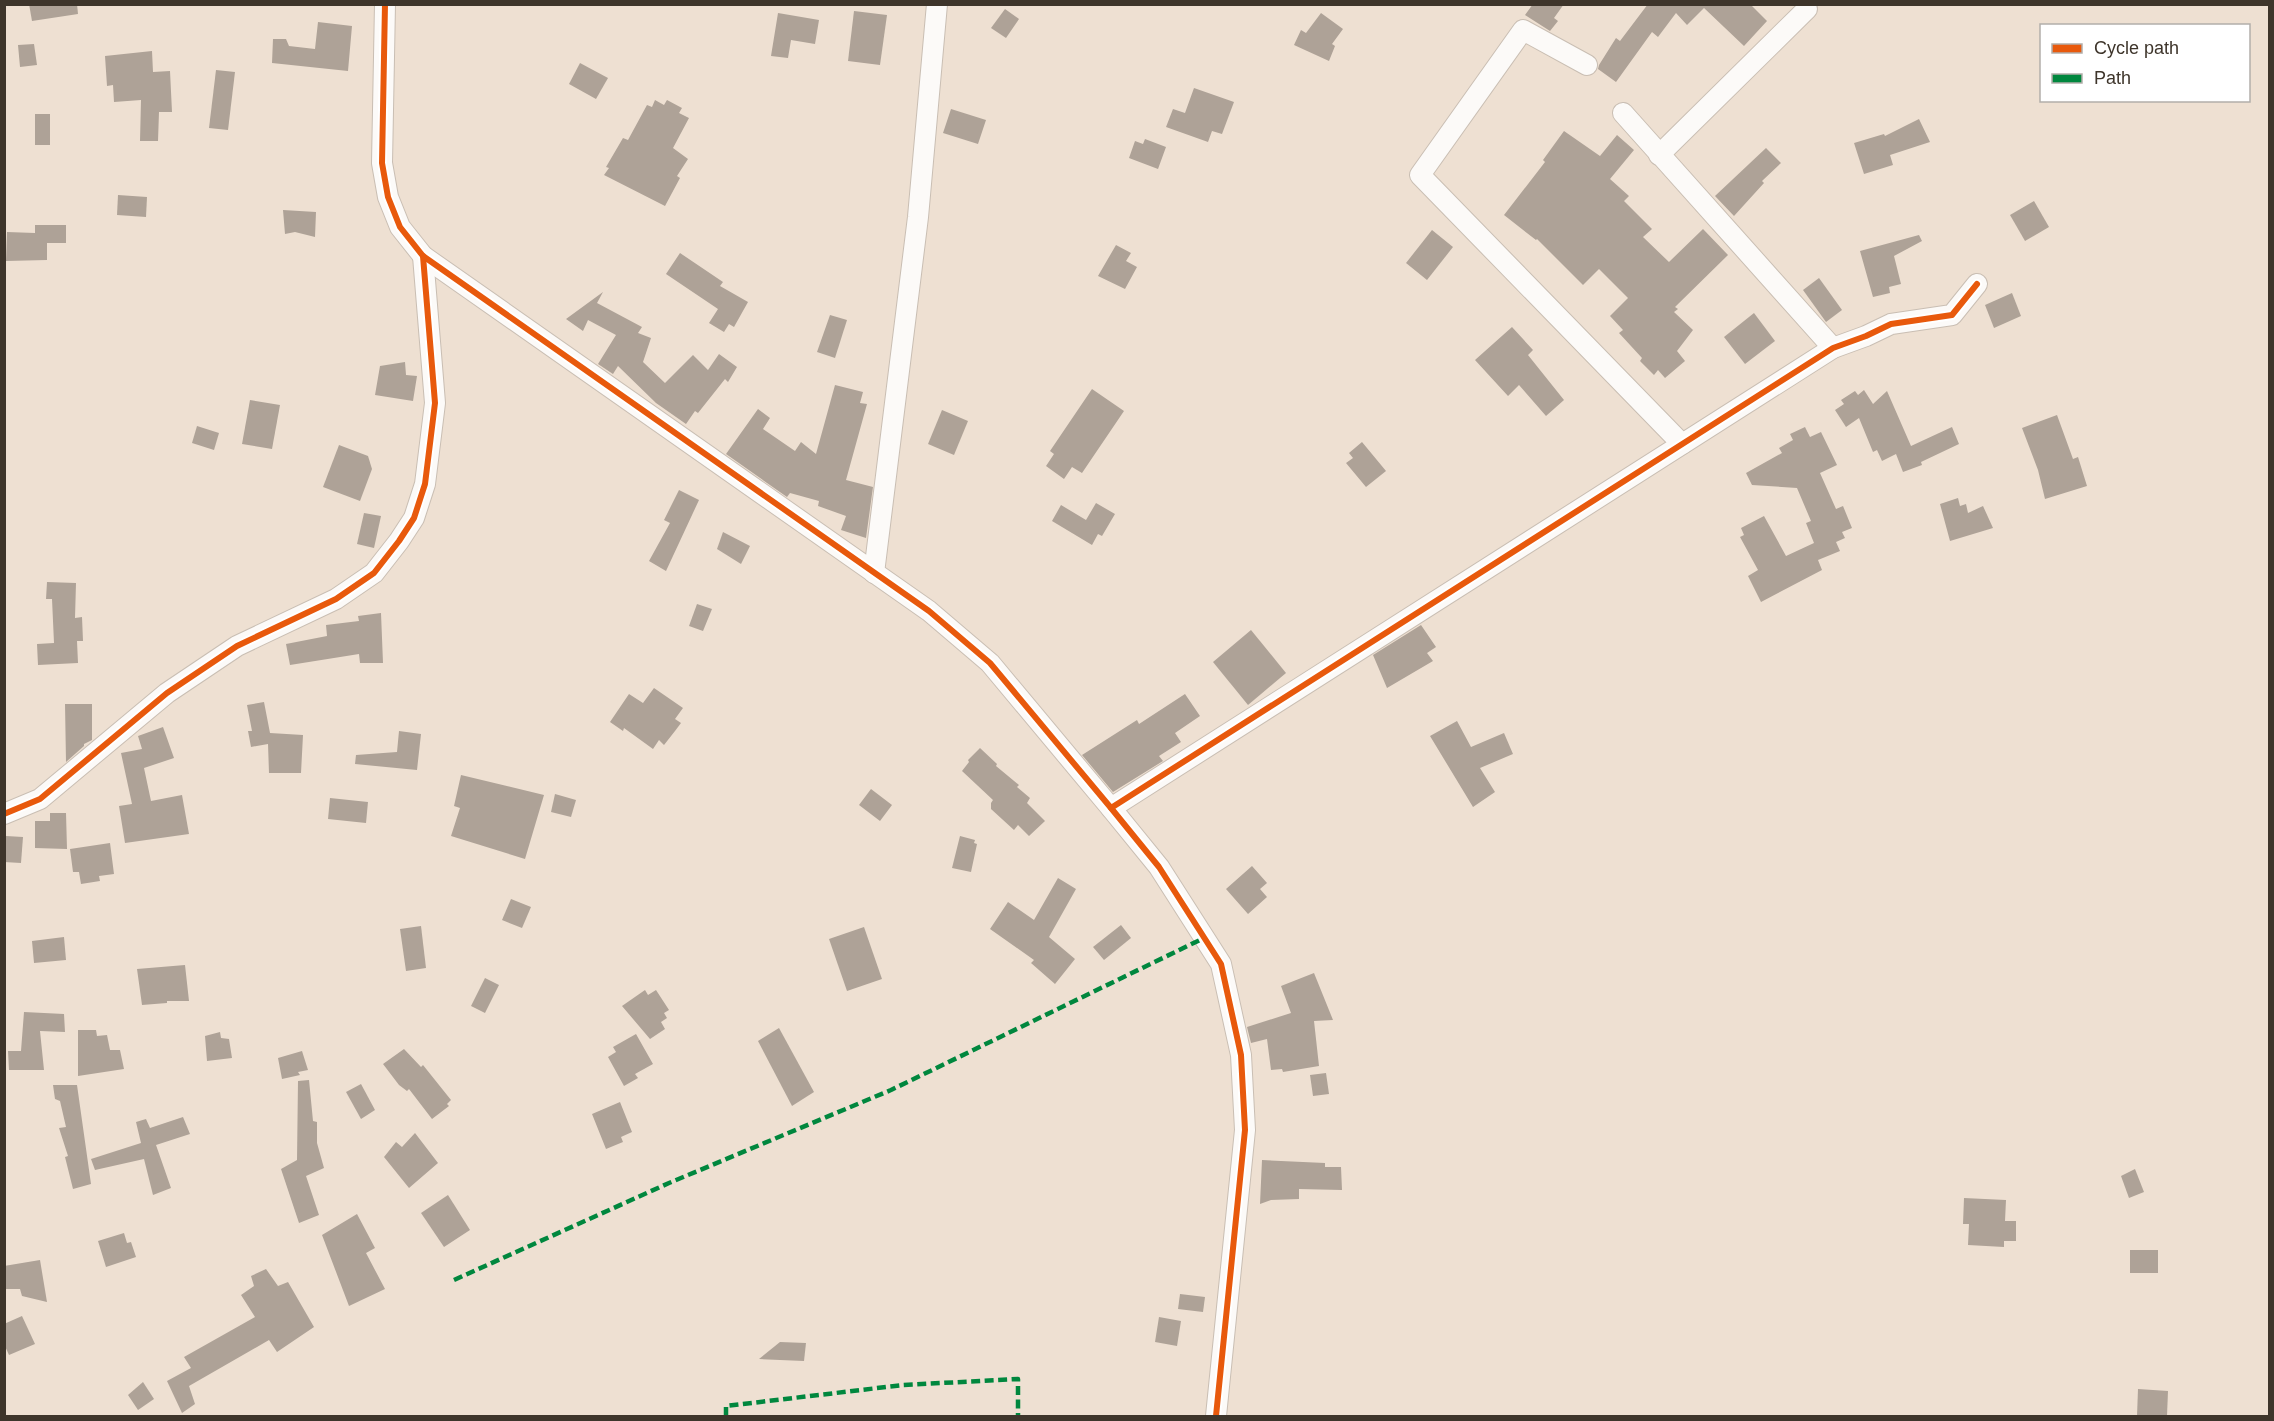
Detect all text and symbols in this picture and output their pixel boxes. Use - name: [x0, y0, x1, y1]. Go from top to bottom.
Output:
- legend: [2040, 24, 2250, 102]
- text: Cycle path: [2094, 38, 2179, 58]
- text: Path: [2094, 68, 2131, 88]

